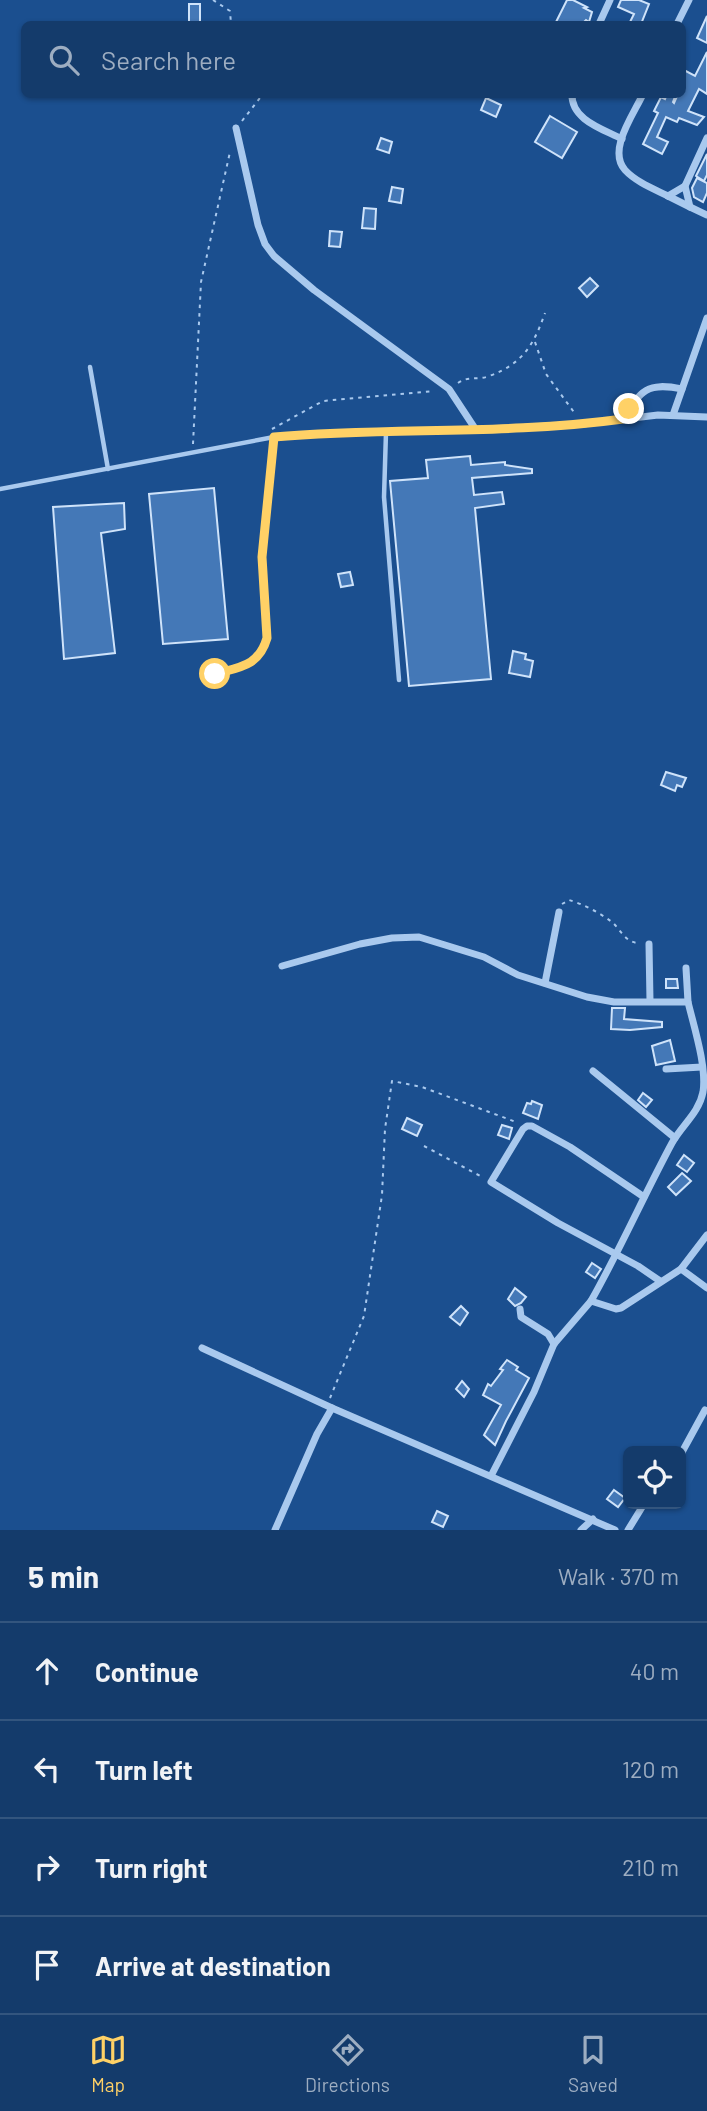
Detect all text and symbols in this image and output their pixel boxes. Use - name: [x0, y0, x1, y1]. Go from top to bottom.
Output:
- search box: [21, 21, 686, 98]
- icon: search: [45, 41, 83, 79]
- text: Search here: [101, 44, 236, 75]
- route end: [613, 393, 644, 424]
- route start: [199, 658, 230, 689]
- map controls: [623, 1446, 686, 1509]
- button: locate: [623, 1446, 686, 1509]
- text: 5 min: [28, 1558, 99, 1594]
- text: Walk · 370 m: [558, 1562, 679, 1590]
- icon: ahead: [28, 1652, 66, 1690]
- text: Continue: [95, 1656, 199, 1687]
- text: 40 m: [630, 1657, 679, 1685]
- icon: left: [28, 1750, 66, 1788]
- text: Turn left: [95, 1754, 193, 1785]
- text: 120 m: [622, 1755, 679, 1783]
- icon: right: [28, 1848, 66, 1886]
- text: Turn right: [95, 1852, 208, 1883]
- text: 210 m: [622, 1853, 679, 1881]
- icon: arrive: [28, 1946, 66, 1984]
- text: Arrive at destination: [95, 1950, 331, 1981]
- tab: Map: [89, 2031, 127, 2096]
- tab: Directions: [305, 2031, 390, 2096]
- tab: Saved: [568, 2031, 618, 2096]

